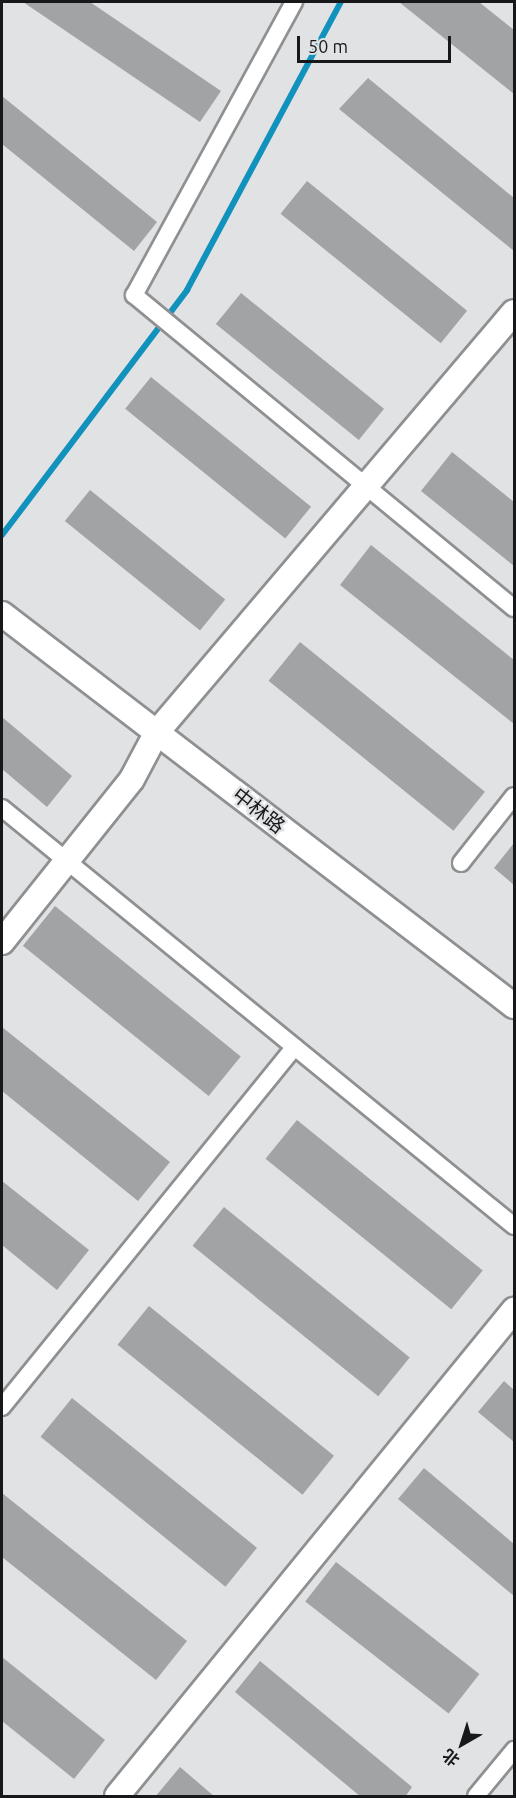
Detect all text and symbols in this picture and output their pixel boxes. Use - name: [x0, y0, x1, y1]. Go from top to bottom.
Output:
- scale bar: [300, 24, 454, 62]
- text: 50 m: [308, 36, 348, 56]
- street label: 中林路: [228, 782, 290, 838]
- north arrow: [432, 1714, 492, 1774]
- text: 北: [439, 1746, 463, 1770]

